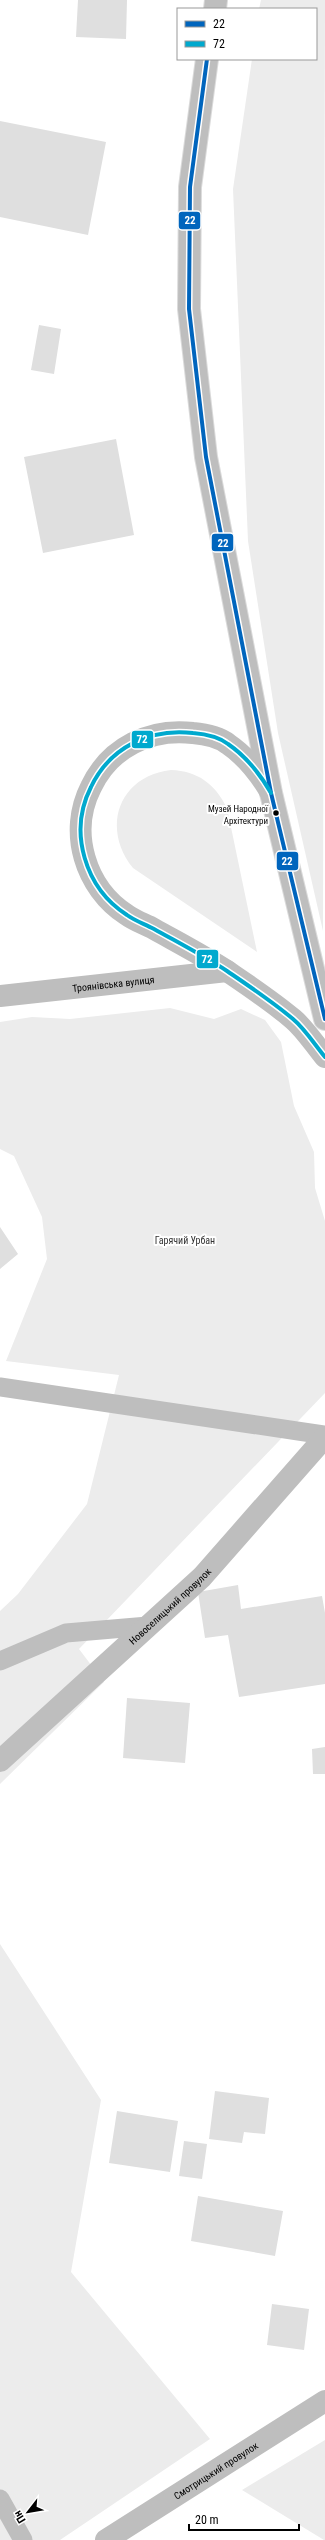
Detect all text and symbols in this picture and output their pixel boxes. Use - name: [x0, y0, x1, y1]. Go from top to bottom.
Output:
- legend: [177, 8, 317, 60]
- text: 22: [213, 17, 225, 31]
- text: 72: [213, 37, 225, 51]
- line badge: 22: [178, 211, 201, 230]
- text: 22: [184, 214, 196, 227]
- line badge: 22: [211, 533, 234, 552]
- text: 22: [217, 537, 229, 550]
- line badge: 72: [131, 730, 154, 749]
- text: 72: [136, 733, 148, 746]
- place label: Музей Народної Архітектури: [208, 804, 269, 826]
- marker: Музей Народної Архітектури: [271, 808, 281, 818]
- line badge: 22: [276, 851, 299, 871]
- text: 22: [281, 855, 293, 868]
- line badge: 72: [196, 949, 219, 969]
- text: 72: [201, 953, 213, 966]
- street label: Троянівська вулиця: [72, 974, 155, 994]
- park label: Гарячий Урбан: [155, 1235, 215, 1246]
- street label: Новоселицький провулок: [127, 1566, 213, 1647]
- street label: Смотрицький провулок: [172, 2440, 260, 2502]
- north arrow: [8, 2492, 48, 2532]
- scale bar: [189, 2506, 299, 2532]
- text: Пн: [11, 2508, 29, 2525]
- text: 20 m: [195, 2513, 219, 2527]

